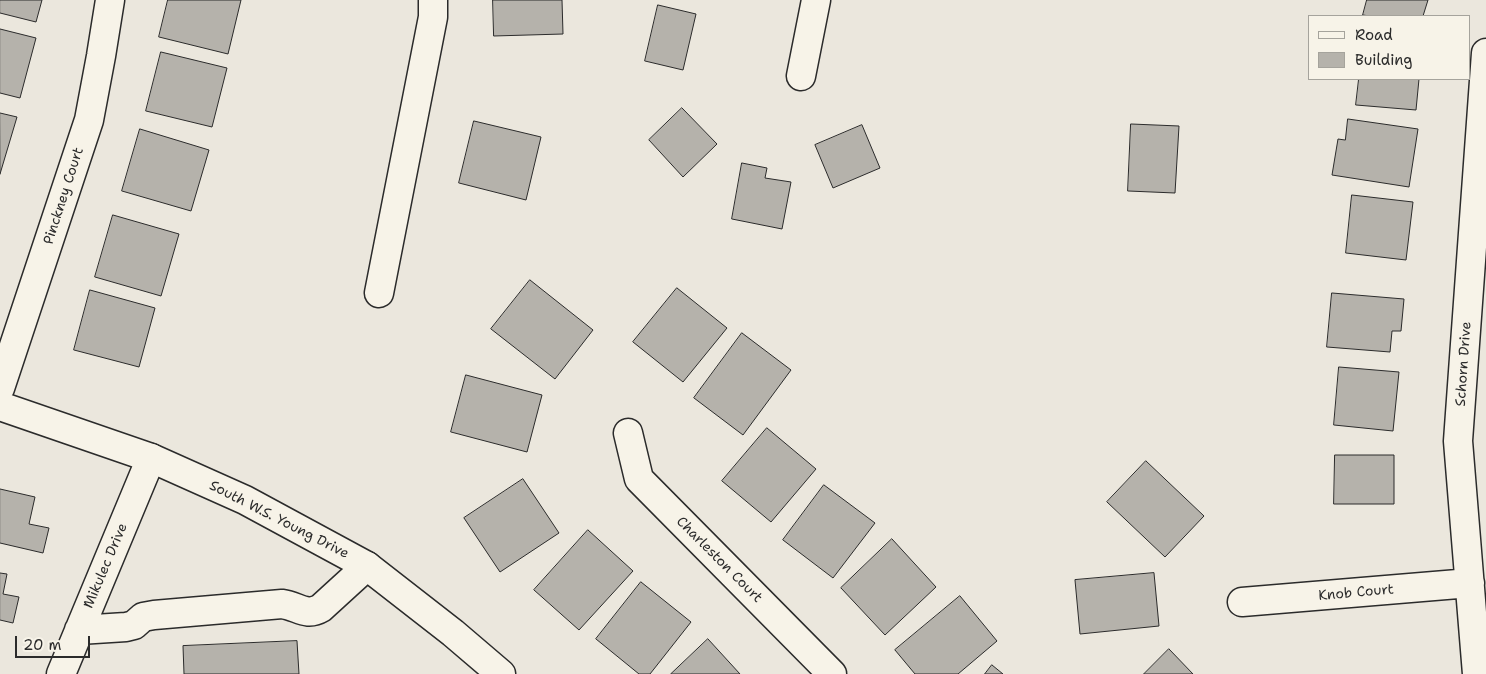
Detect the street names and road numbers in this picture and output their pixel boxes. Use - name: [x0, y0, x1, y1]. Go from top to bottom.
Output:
- street label: Pinckney Court: [40, 145, 88, 247]
- street label: Schorn Drive: [1453, 321, 1475, 407]
- street label: South W.S. Young Drive: [206, 477, 352, 563]
- street label: Charleston Court: [673, 514, 765, 606]
- street label: Mikulec Drive: [80, 521, 132, 611]
- street label: Knob Court: [1318, 581, 1394, 605]

